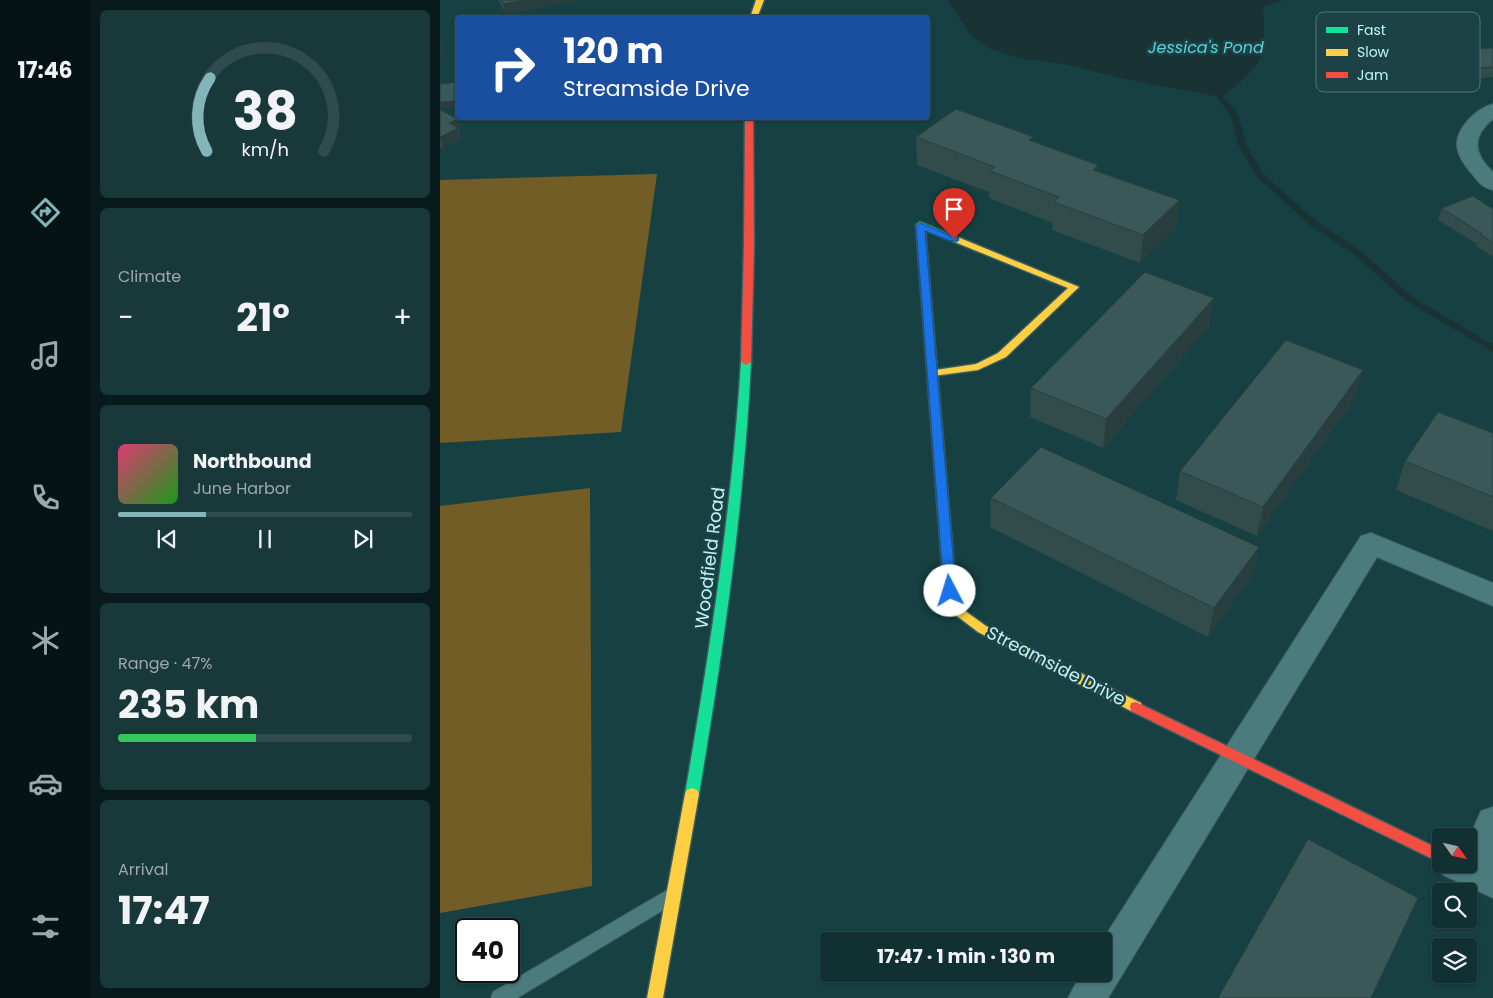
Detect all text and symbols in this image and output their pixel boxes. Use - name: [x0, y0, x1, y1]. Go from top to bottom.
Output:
- legend: [1316, 12, 1480, 92]
- text: Fast: [1357, 20, 1386, 40]
- text: 120 m: [563, 26, 663, 75]
- icon: right: [480, 35, 545, 100]
- water label: Jessica's Pond: [1148, 36, 1264, 59]
- text: Slow: [1357, 42, 1390, 62]
- text: 17:46: [17, 55, 73, 86]
- text: Jam: [1357, 65, 1388, 85]
- text: Streamside Drive: [563, 73, 750, 104]
- text: 38: [232, 75, 298, 148]
- text: km/h: [241, 137, 289, 162]
- pin: [933, 188, 975, 239]
- icon: directions: [28, 195, 63, 230]
- icon: arrive: [940, 195, 968, 223]
- text: Climate: [118, 265, 181, 288]
- text: 21°: [236, 291, 290, 344]
- text: −: [118, 298, 133, 337]
- text: +: [393, 298, 412, 337]
- icon: music: [28, 338, 63, 373]
- text: Northbound: [193, 448, 312, 475]
- text: June Harbor: [193, 477, 291, 500]
- icon: phone: [28, 480, 63, 515]
- street label: Woodfield Road: [688, 486, 731, 630]
- icon: previous: [153, 525, 181, 553]
- icon: pause: [251, 525, 279, 553]
- icon: next: [349, 525, 377, 553]
- position arrow: [923, 564, 975, 616]
- street label: Streamside Drive: [982, 620, 1130, 711]
- icon: climate: [28, 623, 63, 658]
- text: Range · 47%: [118, 652, 212, 675]
- text: 235 km: [118, 678, 259, 731]
- icon: car: [28, 766, 63, 801]
- north arrow: [1432, 828, 1478, 872]
- map controls: [1432, 828, 1477, 983]
- text: Arrival: [118, 858, 168, 881]
- button: search: [1432, 883, 1477, 928]
- text: 17:47: [118, 884, 209, 937]
- icon: filters: [28, 909, 63, 944]
- speed limit sign: 40: [455, 918, 520, 983]
- button: layers: [1432, 938, 1477, 983]
- text: 17:47 · 1 min · 130 m: [877, 943, 1055, 970]

